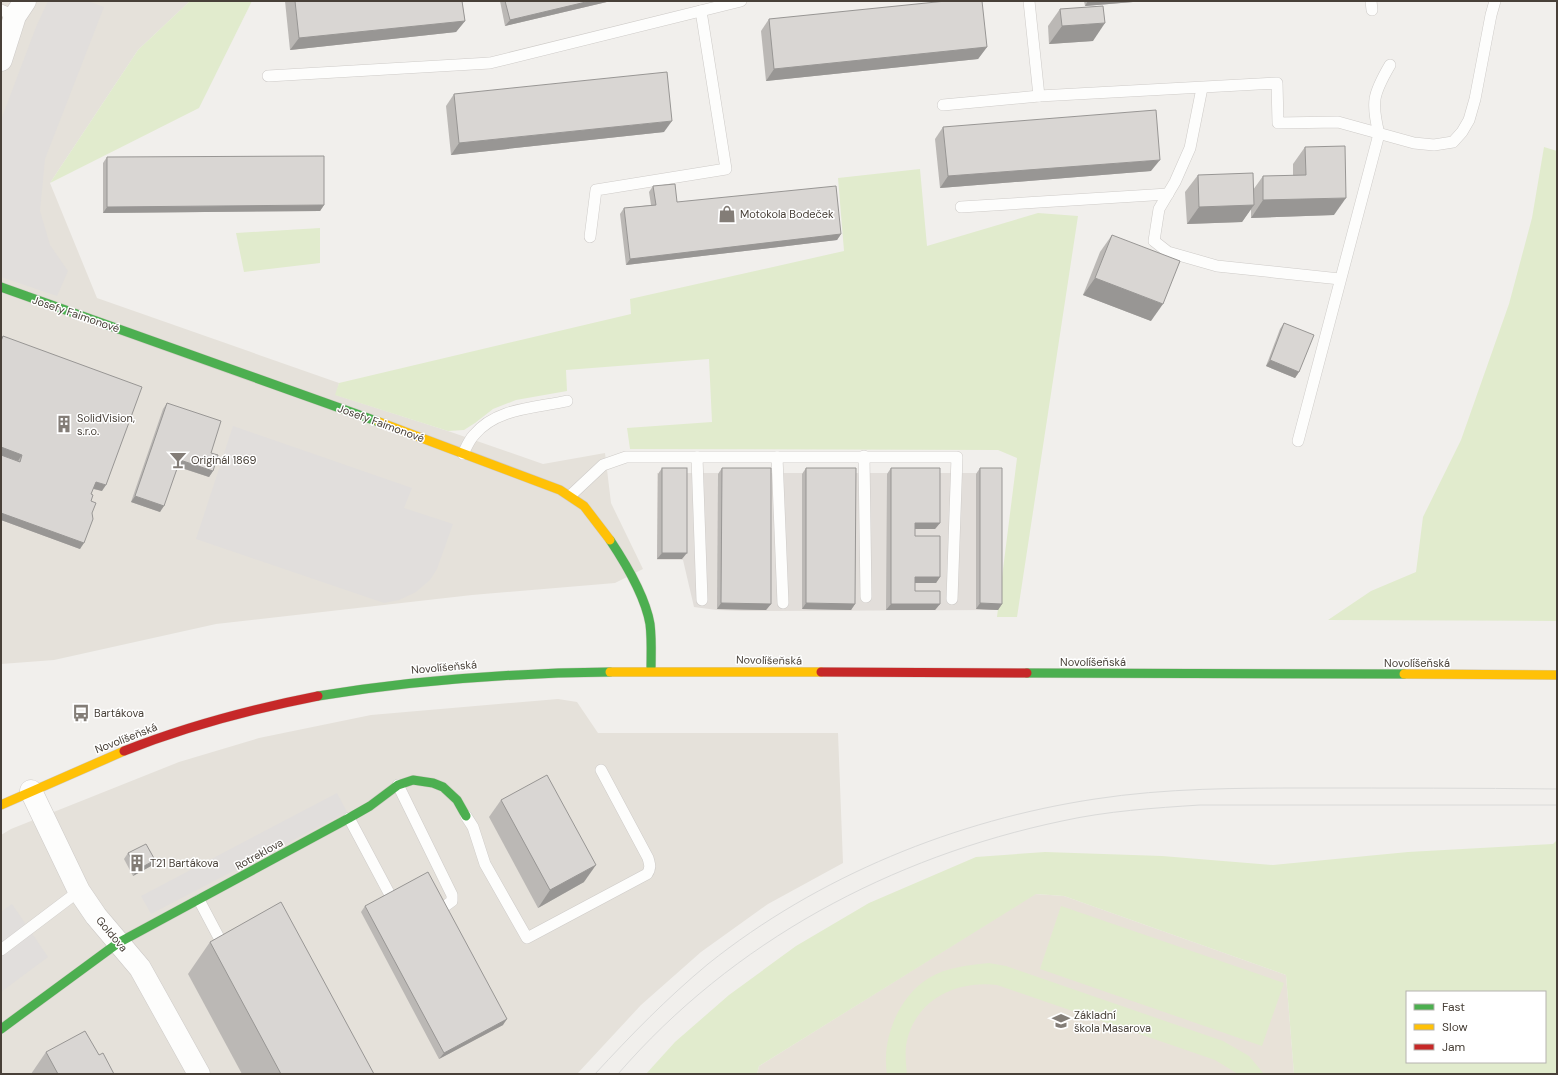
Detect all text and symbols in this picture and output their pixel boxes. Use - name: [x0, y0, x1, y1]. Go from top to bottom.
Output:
- shop icon: Motokola Bodeček: [717, 204, 737, 224]
- place label: Motokola Bodeček: [740, 207, 834, 221]
- street label: Josefy Faimonové: [31, 293, 121, 335]
- street label: Josefy Faimonové: [336, 401, 426, 445]
- place label: SolidVision, s.r.o.: [77, 411, 135, 438]
- building icon: SolidVision, s.r.o.: [54, 414, 74, 434]
- bar icon: Originál 1869: [168, 450, 188, 470]
- place label: Originál 1869: [191, 453, 256, 467]
- street label: Novolíšeňská: [736, 652, 802, 668]
- street label: Novolíšeňská: [1060, 655, 1126, 669]
- street label: Novolíšeňská: [1384, 656, 1450, 670]
- street label: Novolíšeňská: [411, 657, 477, 677]
- bus stop icon: Bartákova: [71, 703, 91, 723]
- place label: Bartákova: [94, 706, 144, 720]
- street label: Novolíšeňská: [93, 720, 159, 756]
- street label: Rotreklova: [233, 835, 285, 873]
- building icon: T21 Bartákova: [127, 853, 147, 873]
- place label: T21 Bartákova: [150, 856, 219, 870]
- street label: Goldova: [93, 913, 131, 955]
- legend: [1406, 991, 1546, 1063]
- text: Fast: [1442, 999, 1465, 1015]
- place label: Základní škola Masarova: [1074, 1008, 1151, 1035]
- school or university icon: Základní škola Masarova: [1051, 1011, 1071, 1031]
- text: Slow: [1442, 1019, 1468, 1035]
- text: Jam: [1442, 1039, 1465, 1055]

